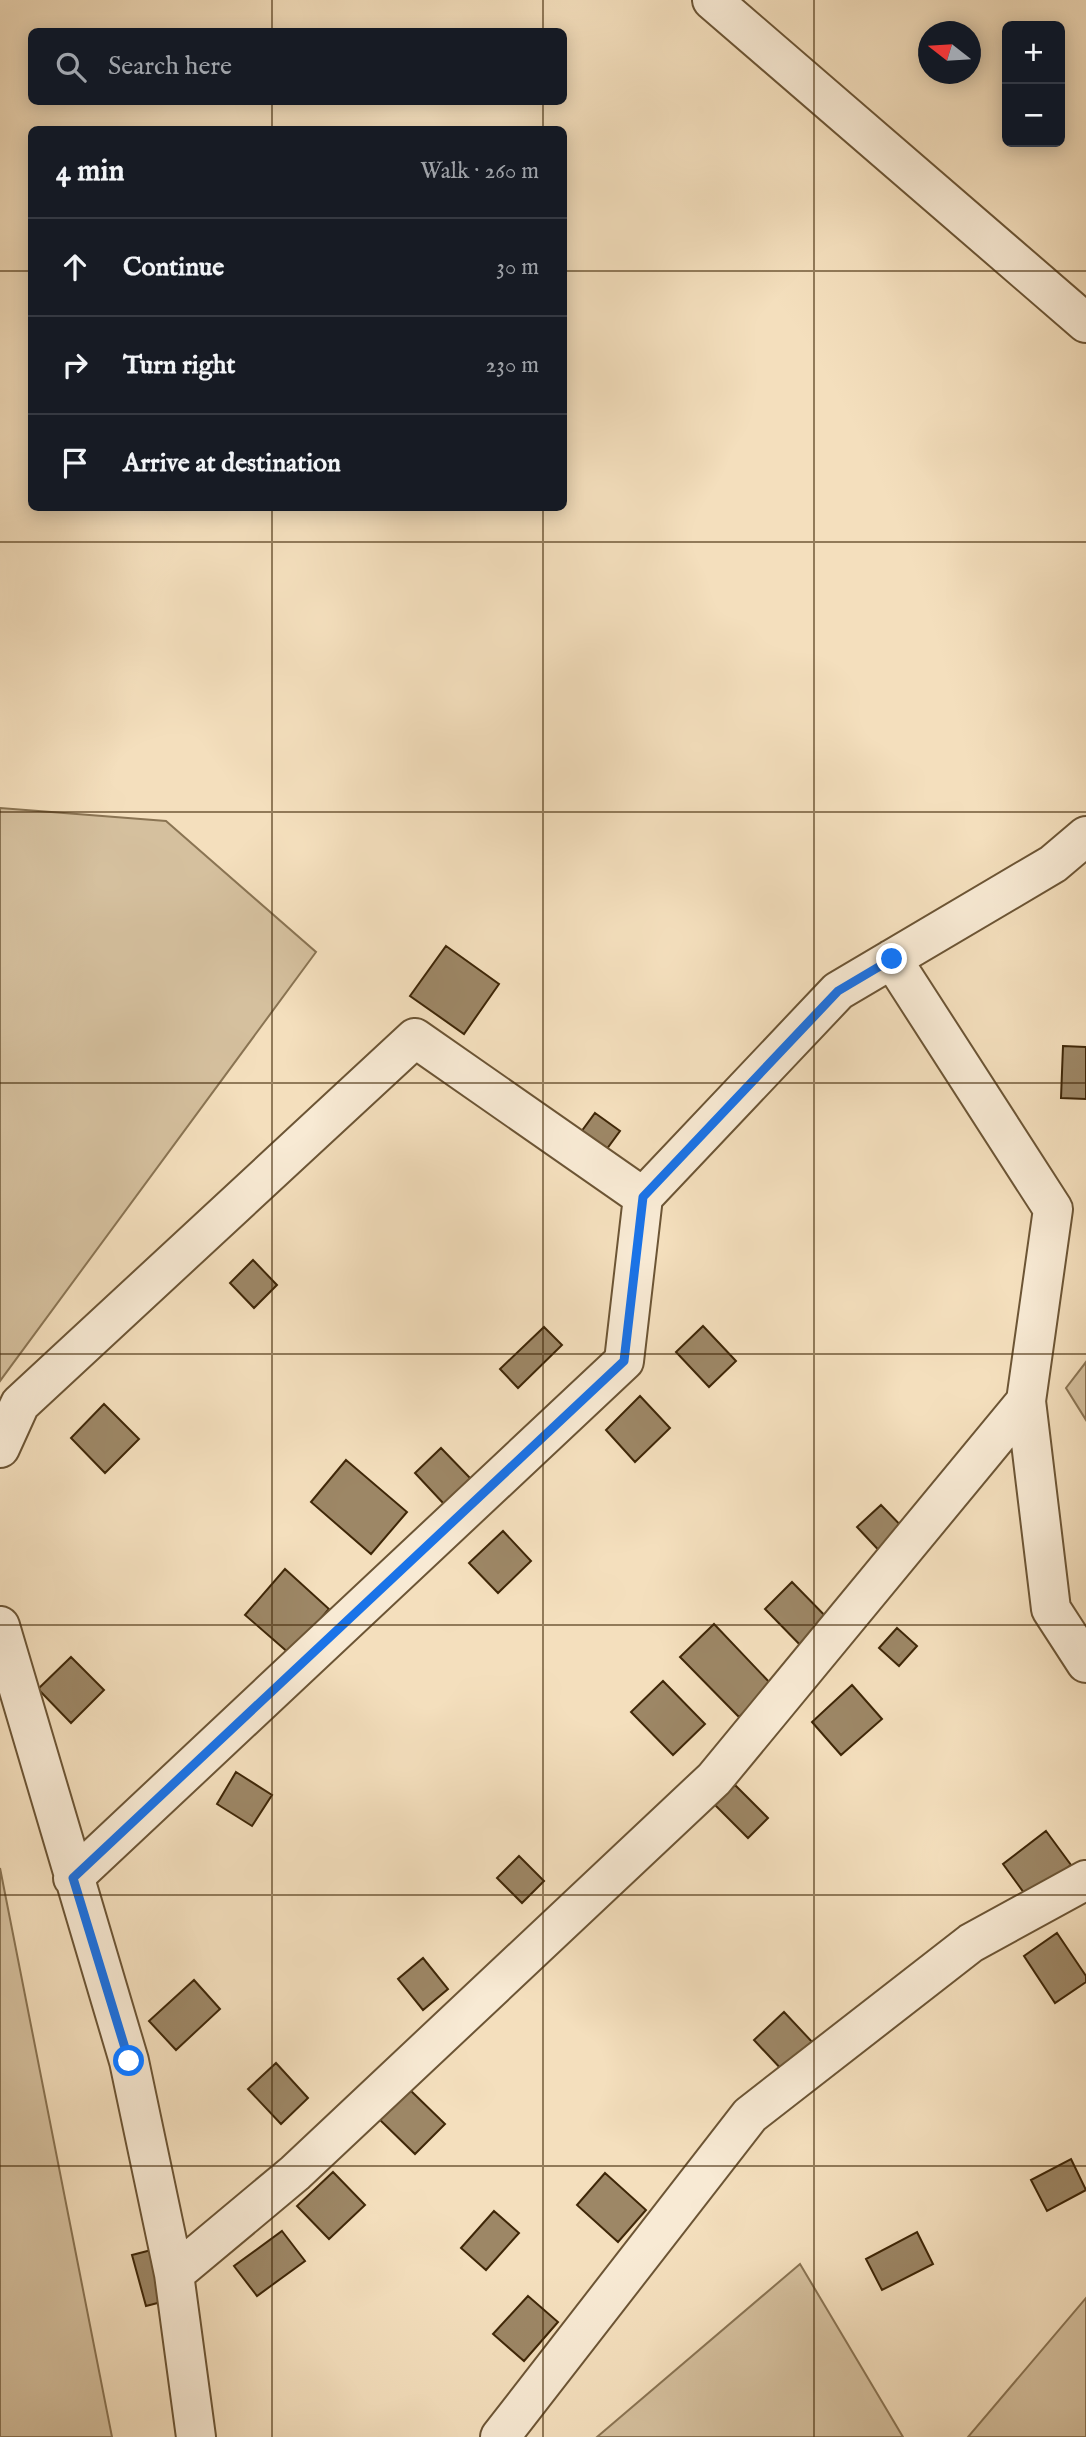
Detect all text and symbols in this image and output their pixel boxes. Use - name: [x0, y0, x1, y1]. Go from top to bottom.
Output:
- north arrow: [918, 21, 981, 84]
- map controls: [1002, 21, 1065, 147]
- button: +: [1002, 21, 1065, 84]
- search box: [28, 28, 567, 105]
- icon: search: [52, 48, 90, 86]
- text: Search here: [108, 50, 232, 83]
- button: −: [1002, 84, 1065, 147]
- text: 4 min: [56, 153, 124, 191]
- text: Walk · 260 m: [420, 157, 539, 186]
- icon: ahead: [56, 248, 94, 286]
- text: Continue: [123, 251, 224, 284]
- text: 30 m: [496, 253, 539, 282]
- icon: right: [56, 346, 94, 384]
- text: Turn right: [123, 349, 236, 382]
- text: 230 m: [486, 351, 539, 380]
- icon: arrive: [56, 444, 94, 482]
- text: Arrive at destination: [123, 447, 341, 480]
- route end: [876, 943, 907, 974]
- route start: [113, 2045, 144, 2076]

